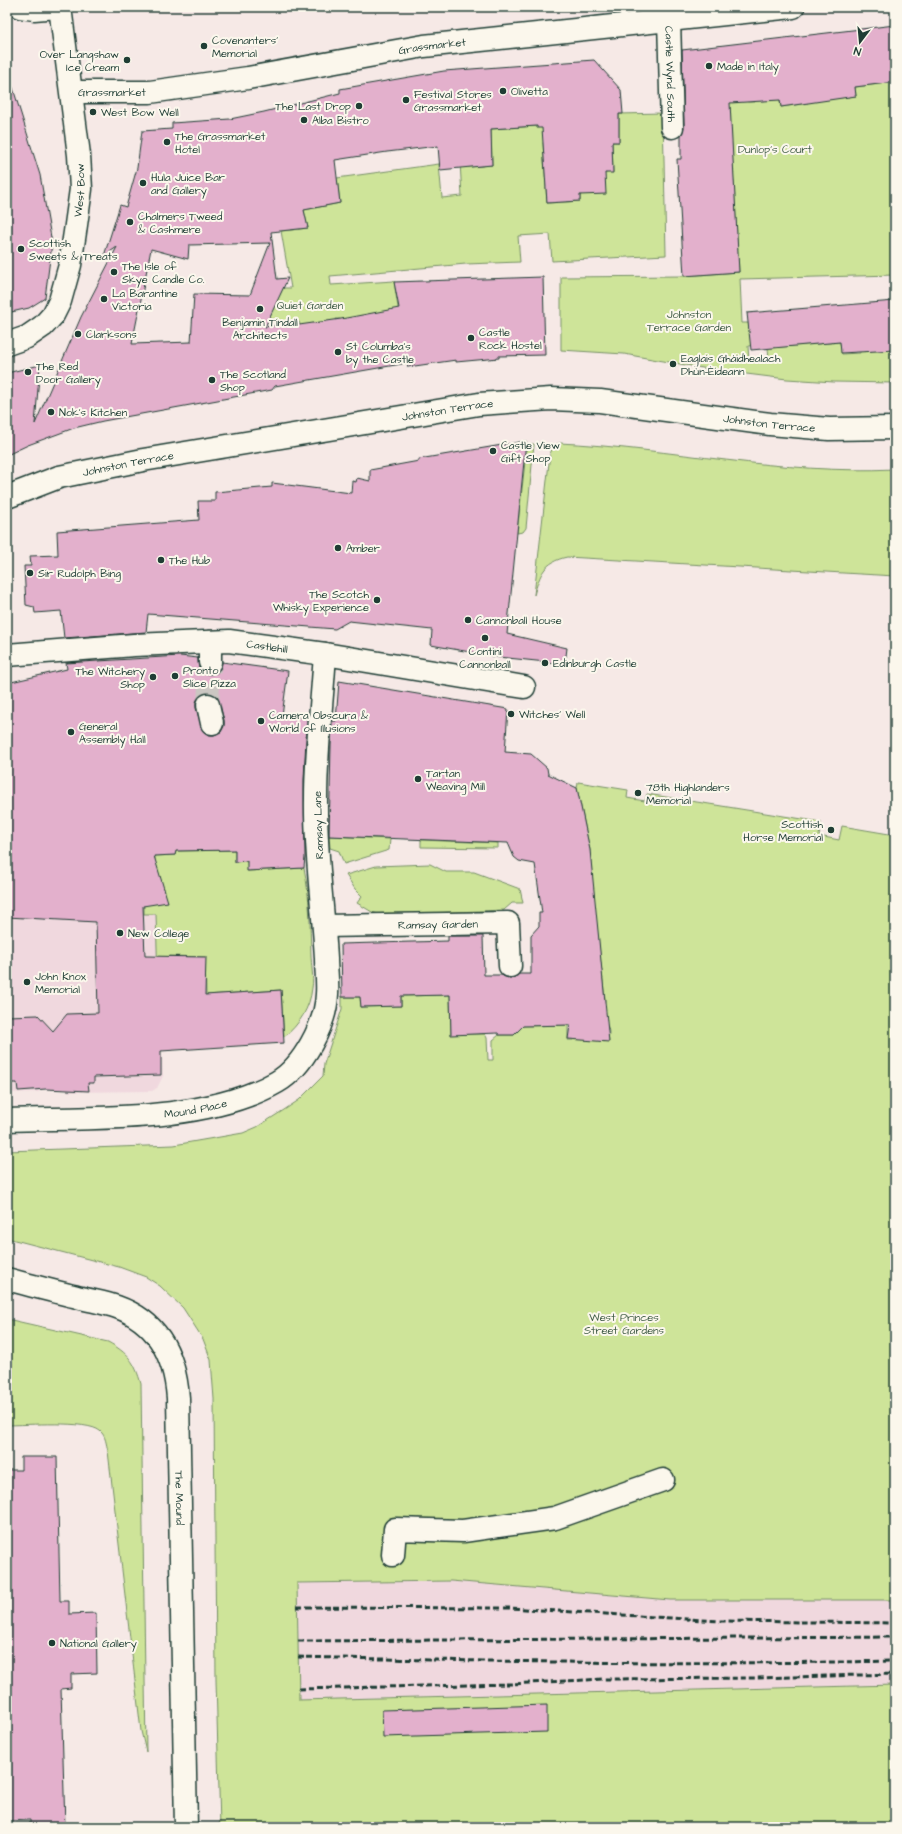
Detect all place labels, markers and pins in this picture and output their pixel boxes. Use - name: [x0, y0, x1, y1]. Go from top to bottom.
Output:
- place label: Covenanters' Memorial: [212, 33, 278, 61]
- marker: Covenanters' Memorial: [199, 41, 209, 51]
- place label: Over Langshaw Ice Cream: [40, 47, 119, 75]
- marker: Over Langshaw Ice Cream: [122, 55, 132, 65]
- place label: Made in Italy: [717, 59, 779, 75]
- marker: Made in Italy: [704, 61, 714, 71]
- place label: Olivetta: [511, 84, 548, 99]
- marker: Olivetta: [498, 86, 508, 96]
- place label: Festival Stores Grassmarket: [414, 87, 492, 115]
- marker: Festival Stores Grassmarket: [401, 95, 411, 105]
- place label: The Last Drop: [275, 99, 351, 114]
- marker: The Last Drop: [354, 101, 364, 111]
- place label: West Bow Well: [101, 105, 179, 120]
- marker: West Bow Well: [88, 107, 98, 117]
- place label: Alba Bistro: [312, 113, 369, 128]
- marker: Alba Bistro: [299, 115, 309, 125]
- place label: The Grassmarket Hotel: [175, 129, 266, 157]
- marker: The Grassmarket Hotel: [162, 137, 172, 147]
- place label: Hula Juice Bar and Gallery: [151, 170, 225, 199]
- marker: Hula Juice Bar and Gallery: [138, 178, 148, 188]
- place label: Chalmers Tweed & Cashmere: [138, 209, 223, 237]
- marker: Chalmers Tweed & Cashmere: [125, 217, 135, 227]
- place label: Scottish Sweets & Treats: [29, 236, 118, 264]
- marker: Scottish Sweets & Treats: [16, 244, 26, 254]
- place label: The Isle of Skye Candle Co.: [122, 259, 205, 288]
- marker: The Isle of Skye Candle Co.: [109, 267, 119, 277]
- place label: La Barantine Victoria: [112, 286, 178, 314]
- marker: La Barantine Victoria: [99, 294, 109, 304]
- marker: Benjamin Tindall Architects: [255, 304, 265, 314]
- place label: Benjamin Tindall Architects: [222, 315, 298, 343]
- place label: Castle Rock Hostel: [479, 325, 542, 353]
- place label: Clarksons: [86, 327, 137, 342]
- marker: Clarksons: [73, 329, 83, 339]
- marker: Castle Rock Hostel: [466, 333, 476, 343]
- place label: St Columba's by the Castle: [346, 339, 414, 368]
- marker: St Columba's by the Castle: [333, 347, 343, 357]
- place label: Eaglais Ghàidhealach Dhùn-Èideann: [681, 351, 781, 379]
- place label: The Red Door Gallery: [36, 359, 101, 388]
- marker: Eaglais Ghàidhealach Dhùn-Èideann: [668, 359, 678, 369]
- marker: The Red Door Gallery: [23, 367, 33, 377]
- place label: The Scotland Shop: [220, 367, 286, 395]
- marker: The Scotland Shop: [207, 375, 217, 385]
- place label: Nok’s Kitchen: [59, 405, 128, 420]
- marker: Nok’s Kitchen: [46, 407, 56, 417]
- place label: Castle View Gift Shop: [501, 438, 560, 466]
- marker: Castle View Gift Shop: [488, 446, 498, 456]
- place label: Amber: [346, 541, 380, 556]
- marker: Amber: [333, 543, 343, 553]
- place label: The Hub: [169, 553, 210, 568]
- marker: The Hub: [156, 555, 166, 565]
- place label: Sir Rudolph Bing: [38, 566, 121, 582]
- marker: Sir Rudolph Bing: [25, 568, 35, 578]
- place label: The Scotch Whisky Experience: [273, 587, 370, 616]
- marker: The Scotch Whisky Experience: [372, 595, 382, 605]
- place label: Cannonball House: [476, 613, 562, 628]
- marker: Cannonball House: [463, 615, 473, 625]
- marker: Contini Cannonball: [480, 633, 490, 643]
- place label: Contini Cannonball: [459, 644, 511, 672]
- place label: Edinburgh Castle: [553, 656, 637, 672]
- marker: Edinburgh Castle: [540, 658, 550, 668]
- place label: Pronto Slice Pizza: [183, 663, 236, 691]
- place label: The Witchery Shop: [75, 664, 145, 692]
- marker: Pronto Slice Pizza: [170, 671, 180, 681]
- marker: The Witchery Shop: [148, 672, 158, 682]
- place label: Witches' Well: [519, 707, 586, 722]
- place label: Camera Obscura & World of Illusions: [269, 708, 369, 736]
- marker: Witches' Well: [506, 709, 516, 719]
- marker: Camera Obscura & World of Illusions: [256, 716, 266, 726]
- place label: General Assembly Hall: [79, 719, 146, 748]
- marker: General Assembly Hall: [66, 727, 76, 737]
- place label: Tartan Weaving Mill: [426, 766, 485, 795]
- marker: Tartan Weaving Mill: [413, 774, 423, 784]
- place label: 78th Highlanders Memorial: [646, 780, 730, 808]
- marker: 78th Highlanders Memorial: [633, 788, 643, 798]
- place label: Scottish Horse Memorial: [743, 817, 824, 845]
- marker: Scottish Horse Memorial: [826, 825, 836, 835]
- place label: New College: [128, 926, 189, 942]
- marker: New College: [115, 928, 125, 938]
- place label: John Knox Memorial: [35, 969, 87, 997]
- marker: John Knox Memorial: [22, 977, 32, 987]
- place label: National Gallery: [60, 1636, 137, 1652]
- marker: National Gallery: [47, 1638, 57, 1648]

